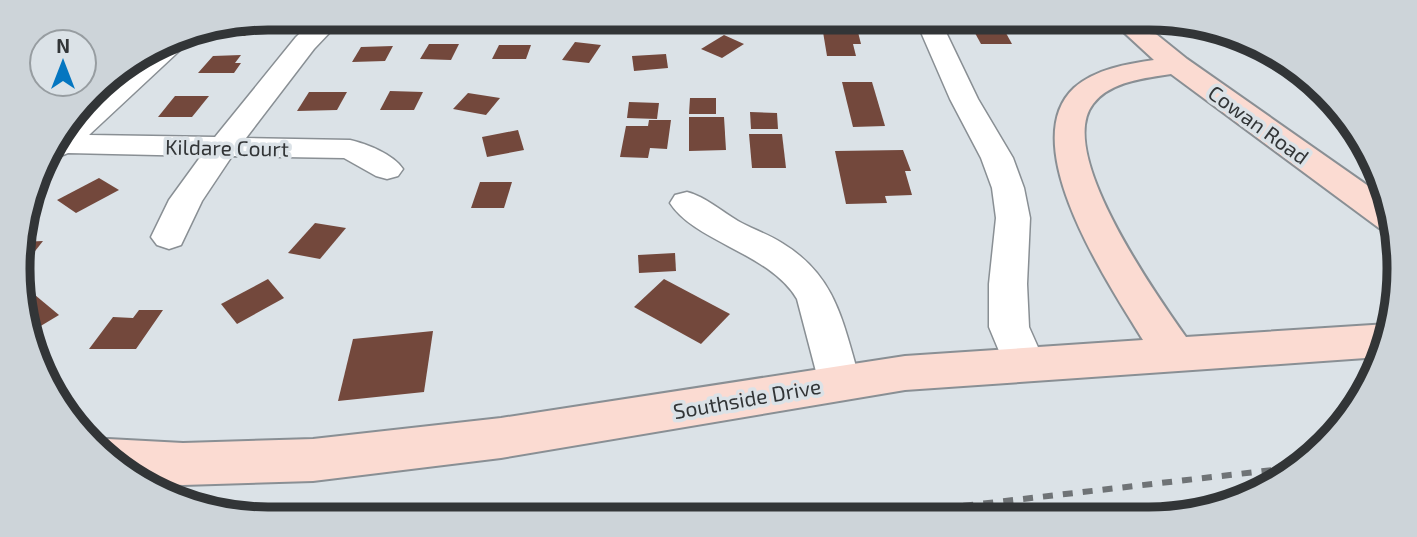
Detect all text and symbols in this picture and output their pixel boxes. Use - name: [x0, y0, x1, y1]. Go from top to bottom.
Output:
- north arrow: [28, 28, 98, 98]
- text: N: [56, 34, 70, 57]
- street label: Cowan Road: [1204, 79, 1314, 169]
- street label: Kildare Court: [165, 133, 289, 161]
- street label: Southside Drive: [671, 373, 823, 423]

